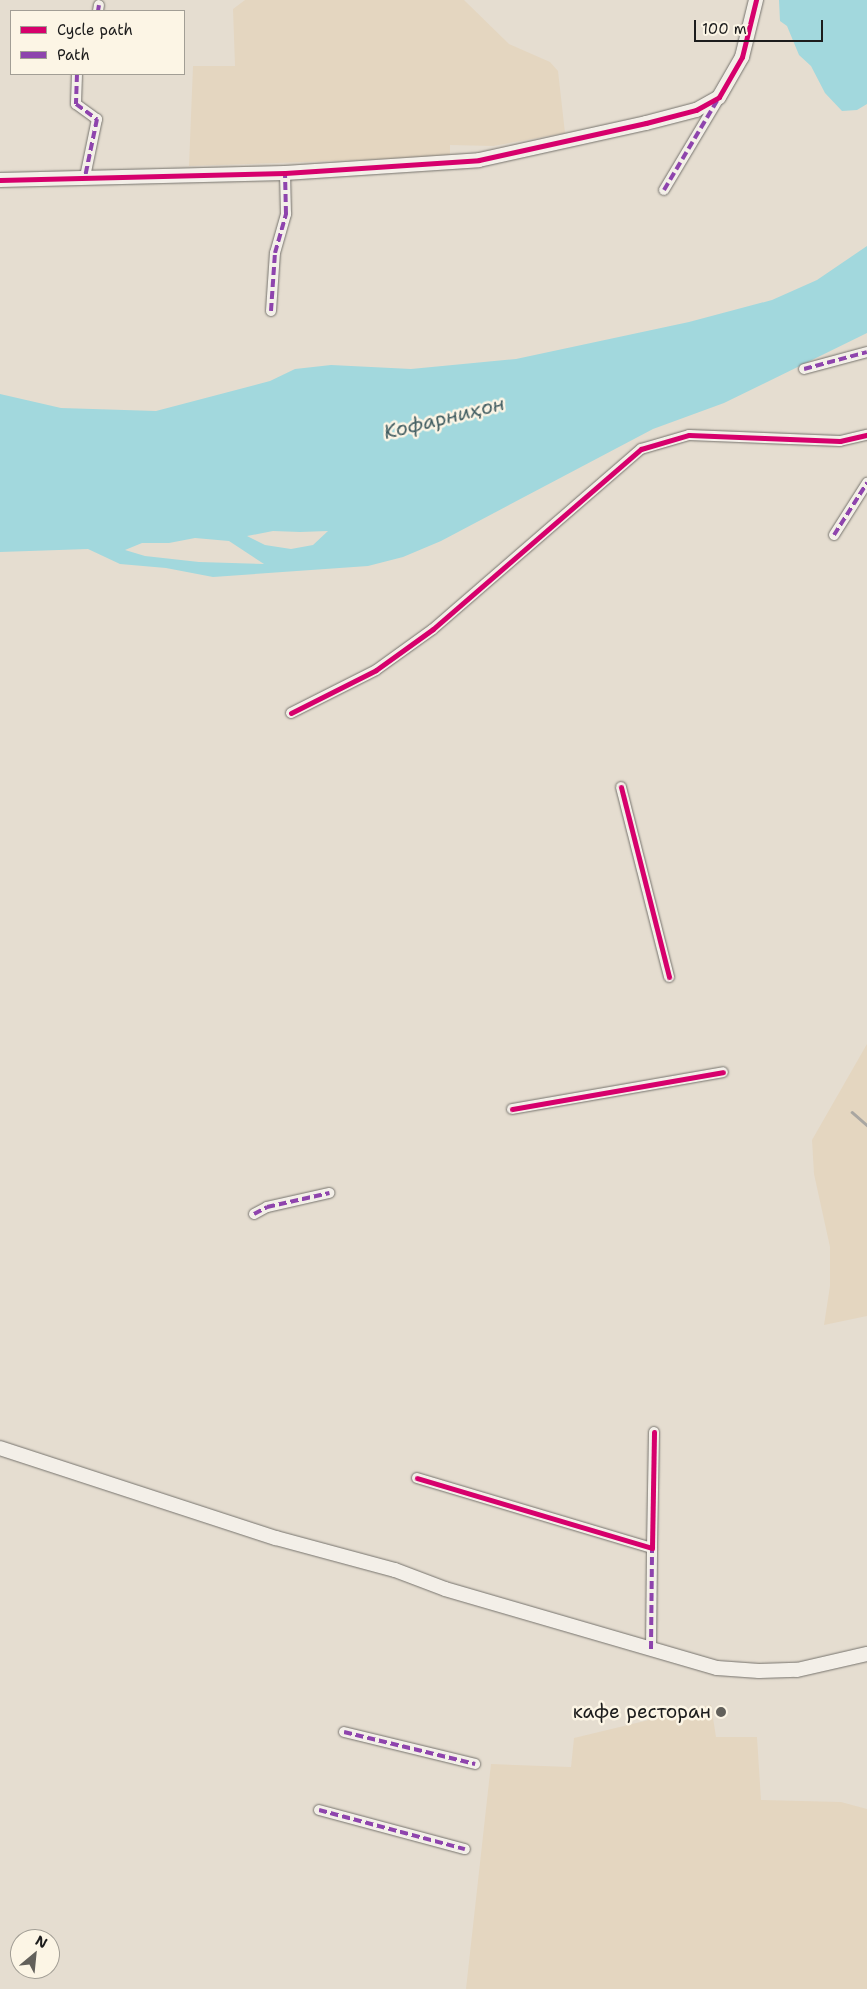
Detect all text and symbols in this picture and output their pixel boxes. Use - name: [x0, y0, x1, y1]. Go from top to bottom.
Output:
- legend: [10, 10, 185, 75]
- scale bar: [697, 10, 826, 42]
- text: 100 m: [702, 19, 747, 39]
- text: Cycle path: [57, 20, 133, 40]
- text: Path: [57, 45, 90, 65]
- water label: Кофарниҳон: [381, 391, 507, 445]
- place label: кафе ресторан: [573, 1701, 711, 1723]
- marker: кафе ресторан: [715, 1706, 727, 1718]
- north arrow: [10, 1929, 60, 1979]
- text: N: [32, 1931, 51, 1952]

